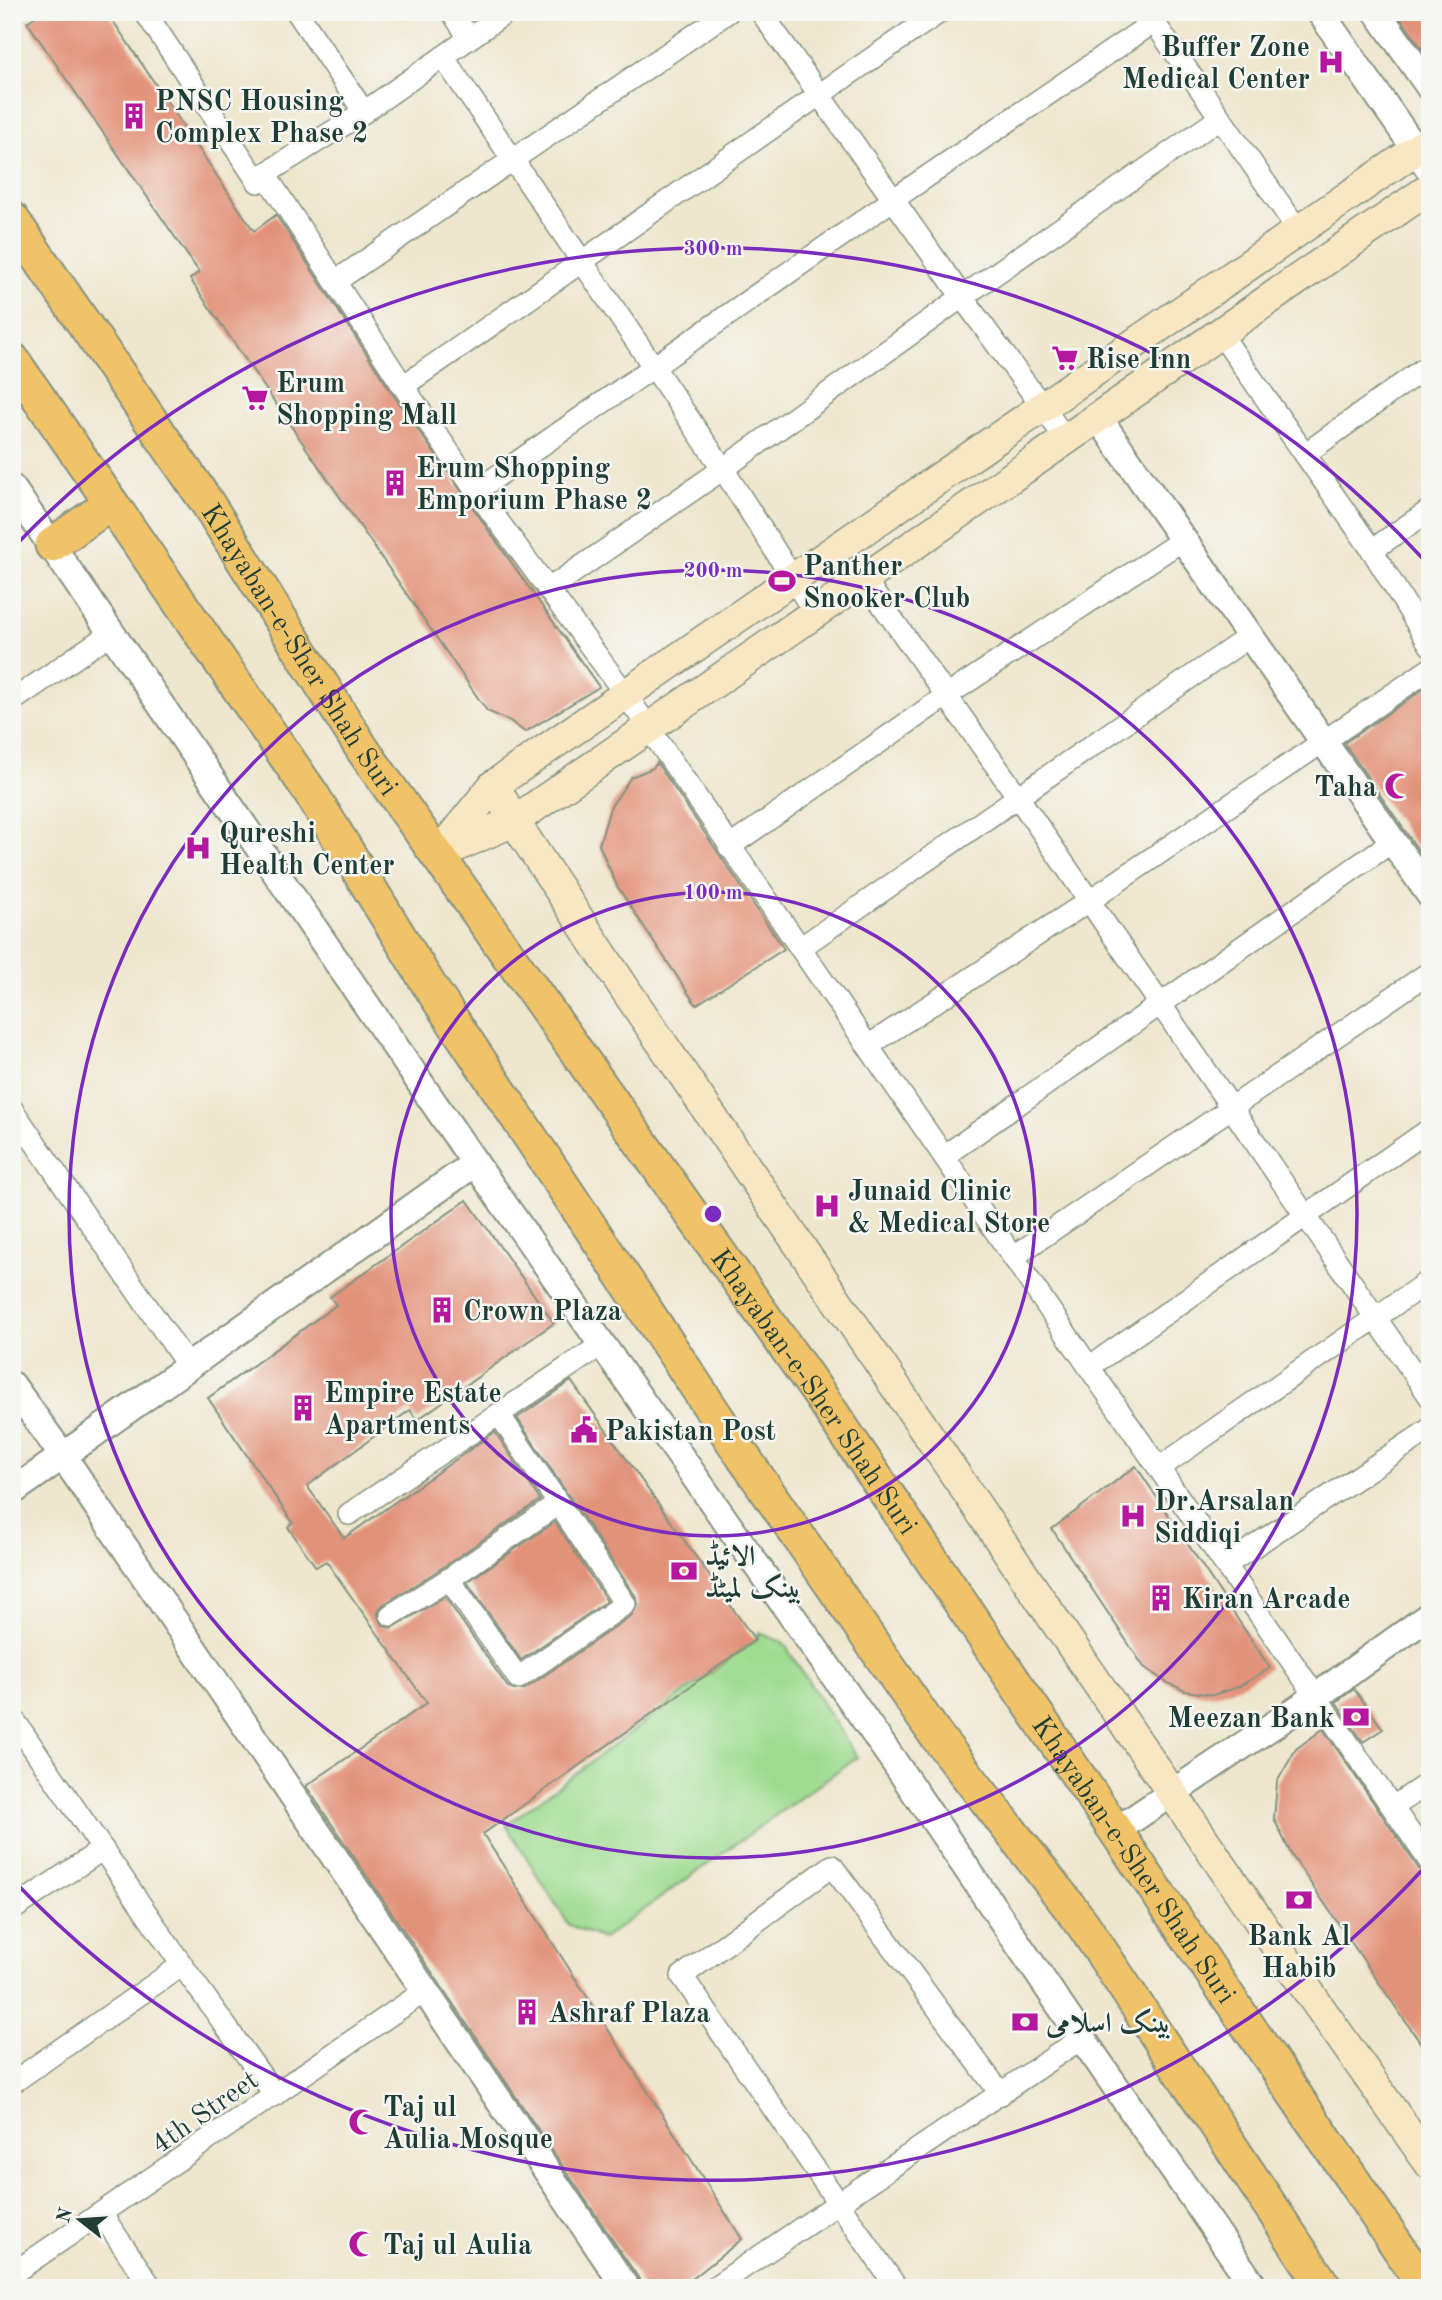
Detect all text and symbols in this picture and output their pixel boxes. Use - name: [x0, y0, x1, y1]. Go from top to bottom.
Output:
- place label: Buffer Zone Medical Center: [1122, 35, 1310, 95]
- hospital icon: Buffer Zone Medical Center: [1316, 47, 1346, 77]
- place label: PNSC Housing Complex Phase 2: [155, 89, 368, 149]
- building icon: PNSC Housing Complex Phase 2: [119, 101, 149, 131]
- text: 300 m: [683, 239, 743, 260]
- supermarket icon: Rise Inn: [1050, 343, 1080, 373]
- place label: Rise Inn: [1086, 347, 1191, 375]
- place label: Erum Shopping Mall: [276, 371, 458, 431]
- supermarket icon: Erum Shopping Mall: [240, 383, 270, 413]
- place label: Erum Shopping Emporium Phase 2: [416, 456, 652, 516]
- building icon: Erum Shopping Emporium Phase 2: [380, 468, 410, 498]
- street label: Khayaban-e-Sher Shah Suri: [195, 500, 402, 802]
- place label: Panther Snooker Club: [803, 554, 970, 614]
- text: 200 m: [683, 561, 743, 582]
- sports icon: Panther Snooker Club: [767, 566, 797, 596]
- mosque icon: Taha: [1383, 771, 1413, 801]
- place label: Taha: [1314, 775, 1377, 803]
- place label: Qureshi Health Center: [219, 821, 395, 881]
- hospital icon: Qureshi Health Center: [183, 833, 213, 863]
- text: 100 m: [683, 883, 743, 904]
- place label: Junaid Clinic & Medical Store: [848, 1179, 1050, 1239]
- hospital icon: Junaid Clinic & Medical Store: [812, 1191, 842, 1221]
- centre of rings: [701, 1202, 725, 1226]
- street label: Khayaban-e-Sher Shah Suri: [704, 1245, 921, 1540]
- building icon: Crown Plaza: [427, 1295, 457, 1325]
- place label: Crown Plaza: [463, 1299, 622, 1327]
- place label: Empire Estate Apartments: [324, 1381, 502, 1441]
- building icon: Empire Estate Apartments: [288, 1393, 318, 1423]
- public building icon: Pakistan Post: [569, 1415, 599, 1445]
- place label: Pakistan Post: [605, 1419, 776, 1447]
- place label: Dr.Arsalan Siddiqi: [1154, 1489, 1294, 1549]
- hospital icon: Dr.Arsalan Siddiqi: [1118, 1501, 1148, 1531]
- place label: الائیڈ بینک لمیٹڈ: [705, 1539, 802, 1604]
- bank icon: الائیڈ بینک لمیٹڈ: [669, 1556, 699, 1586]
- building icon: Kiran Arcade: [1146, 1583, 1176, 1613]
- place label: Kiran Arcade: [1182, 1587, 1351, 1615]
- bank icon: Meezan Bank: [1341, 1702, 1371, 1732]
- place label: Meezan Bank: [1168, 1706, 1335, 1734]
- street label: Khayaban-e-Sher Shah Suri: [1025, 1712, 1240, 2009]
- bank icon: Bank Al Habib: [1284, 1885, 1314, 1915]
- place label: Bank Al Habib: [1248, 1924, 1351, 1984]
- building icon: Ashraf Plaza: [512, 1997, 542, 2027]
- place label: Ashraf Plaza: [548, 2001, 710, 2029]
- bank icon: بینک اسلامی: [1010, 2007, 1040, 2037]
- place label: بینک اسلامی: [1045, 2007, 1171, 2039]
- street label: 4th Street: [147, 2067, 264, 2160]
- place label: Taj ul Aulia Mosque: [383, 2095, 553, 2155]
- mosque icon: Taj ul Aulia Mosque: [347, 2107, 377, 2137]
- north arrow: [46, 2184, 116, 2254]
- text: N: [55, 2206, 77, 2225]
- mosque icon: Taj ul Aulia: [347, 2229, 377, 2259]
- place label: Taj ul Aulia: [383, 2233, 532, 2261]

